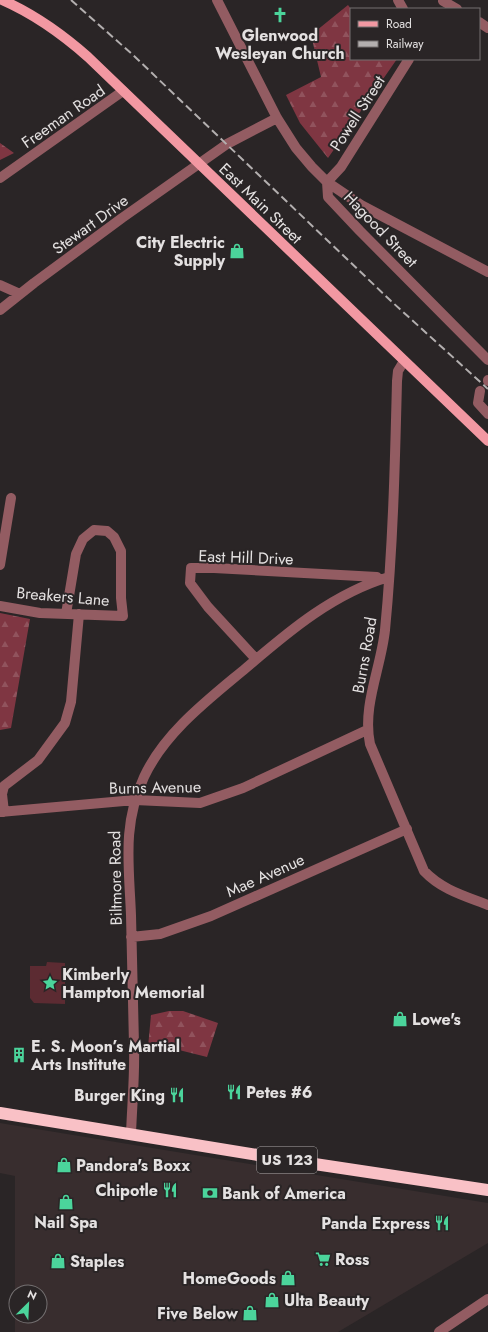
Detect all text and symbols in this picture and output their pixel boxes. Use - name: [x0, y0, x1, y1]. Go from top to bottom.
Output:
- church icon: Glenwood Wesleyan Church: [271, 6, 289, 24]
- legend: [350, 8, 480, 60]
- text: Road: [386, 15, 412, 33]
- place label: Glenwood Wesleyan Church: [215, 24, 345, 65]
- text: Railway: [386, 35, 424, 53]
- street label: Powell Street: [324, 71, 391, 156]
- street label: Freeman Road: [17, 79, 110, 154]
- street label: East Main Street: [214, 158, 308, 249]
- street label: Hagood Street: [338, 186, 423, 273]
- street label: Stewart Drive: [48, 189, 133, 260]
- place label: City Electric Supply: [136, 231, 226, 272]
- shop icon: City Electric Supply: [228, 242, 246, 260]
- street label: East Hill Drive: [198, 544, 294, 571]
- street label: Breakers Lane: [15, 581, 110, 612]
- street label: Burns Road: [346, 615, 383, 695]
- street label: Burns Avenue: [109, 775, 201, 800]
- street label: Biltmore Road: [103, 830, 128, 925]
- street label: Mae Avenue: [222, 848, 308, 903]
- place label: Kimberly Hampton Memorial: [62, 963, 205, 1004]
- place icon: Kimberly Hampton Memorial: [41, 974, 59, 992]
- place label: Lowe's: [412, 1008, 461, 1031]
- shop icon: Lowe's: [391, 1010, 409, 1028]
- place label: E. S. Moon’s Martial Arts Institute: [30, 1035, 180, 1076]
- building icon: E. S. Moon’s Martial Arts Institute: [10, 1046, 28, 1064]
- place label: Petes #6: [246, 1081, 312, 1104]
- restaurant icon: Petes #6: [225, 1083, 243, 1101]
- place label: Burger King: [74, 1084, 165, 1107]
- restaurant icon: Burger King: [168, 1086, 186, 1104]
- road number: US 123: [257, 1147, 317, 1173]
- place label: Pandora's Boxx: [76, 1154, 191, 1177]
- shop icon: Pandora's Boxx: [55, 1156, 73, 1174]
- place label: Chipotle: [95, 1179, 158, 1202]
- restaurant icon: Chipotle: [161, 1181, 179, 1199]
- place label: Bank of America: [222, 1182, 346, 1205]
- bank icon: Bank of America: [201, 1184, 219, 1202]
- shop icon: Nail Spa: [57, 1193, 75, 1211]
- place label: Nail Spa: [34, 1211, 98, 1234]
- place label: Panda Express: [321, 1212, 430, 1235]
- restaurant icon: Panda Express: [433, 1214, 451, 1232]
- place label: Ross: [335, 1248, 369, 1271]
- place label: Staples: [70, 1250, 124, 1273]
- supermarket icon: Ross: [314, 1250, 332, 1268]
- shop icon: Staples: [49, 1252, 67, 1270]
- place label: HomeGoods: [183, 1267, 276, 1290]
- shop icon: HomeGoods: [279, 1269, 297, 1287]
- north arrow: [8, 1284, 48, 1324]
- text: N: [25, 1286, 39, 1304]
- place label: Ulta Beauty: [284, 1289, 370, 1312]
- shop icon: Ulta Beauty: [263, 1291, 281, 1309]
- place label: Five Below: [157, 1302, 239, 1325]
- shop icon: Five Below: [241, 1304, 259, 1322]

